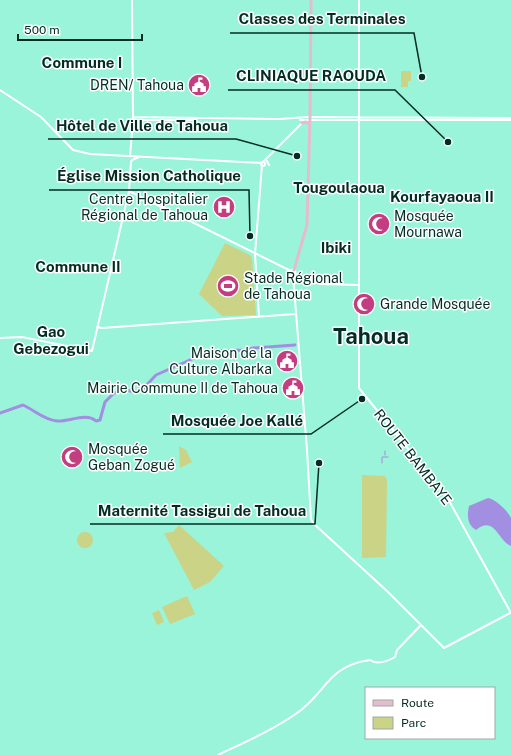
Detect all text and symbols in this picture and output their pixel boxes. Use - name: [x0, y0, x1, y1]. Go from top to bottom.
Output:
- callout: Classes des Terminales: [230, 6, 414, 33]
- text: Classes des Terminales: [238, 10, 406, 27]
- scale bar: [18, 16, 142, 42]
- text: 500 m: [24, 23, 60, 37]
- district label: Commune I: [42, 54, 122, 71]
- callout: CLINIAQUE RAOUDA: [228, 63, 395, 90]
- text: CLINIAQUE RAOUDA: [236, 67, 386, 84]
- public building icon: DREN/ Tahoua: [186, 72, 212, 98]
- place label: DREN/ Tahoua: [90, 77, 184, 93]
- callout: Hôtel de Ville de Tahoua: [48, 112, 236, 139]
- text: Hôtel de Ville de Tahoua: [56, 117, 228, 134]
- callout: Église Mission Catholique: [49, 163, 249, 190]
- text: Église Mission Catholique: [57, 167, 241, 184]
- district label: Tougoulaoua: [293, 179, 385, 196]
- district label: Kourfayaoua II: [390, 188, 494, 205]
- place label: Centre Hospitalier Régional de Tahoua: [81, 191, 208, 223]
- hospital icon: Centre Hospitalier Régional de Tahoua: [211, 194, 237, 220]
- place label: Mosquée Mournawa: [394, 208, 462, 240]
- mosque icon: Mosquée Mournawa: [366, 211, 392, 237]
- district label: Ibiki: [321, 239, 351, 256]
- district label: Commune II: [35, 258, 121, 275]
- place label: Stade Régional de Tahoua: [244, 270, 343, 302]
- sports icon: Stade Régional de Tahoua: [215, 273, 241, 299]
- mosque icon: Grande Mosquée: [351, 291, 377, 317]
- place label: Grande Mosquée: [380, 296, 491, 312]
- district label: Gao Gebezogui: [13, 323, 89, 357]
- district label: Tahoua: [333, 323, 409, 349]
- place label: Maison de la Culture Albarka: [169, 345, 272, 377]
- public building icon: Maison de la Culture Albarka: [274, 348, 300, 374]
- public building icon: Mairie Commune II de Tahoua: [280, 375, 306, 401]
- place label: Mairie Commune II de Tahoua: [87, 380, 278, 396]
- street label: ROUTE BAMBAYE: [371, 406, 455, 508]
- callout: Mosquée Joe Kallé: [163, 407, 311, 434]
- text: Mosquée Joe Kallé: [171, 412, 303, 429]
- place label: Mosquée Geban Zogué: [88, 441, 175, 473]
- mosque icon: Mosquée Geban Zogué: [59, 444, 85, 470]
- callout: Maternité Tassigui de Tahoua: [90, 497, 315, 524]
- text: Maternité Tassigui de Tahoua: [98, 502, 306, 519]
- legend: [365, 687, 495, 739]
- text: Route: [401, 696, 434, 710]
- text: Parc: [401, 716, 426, 730]

